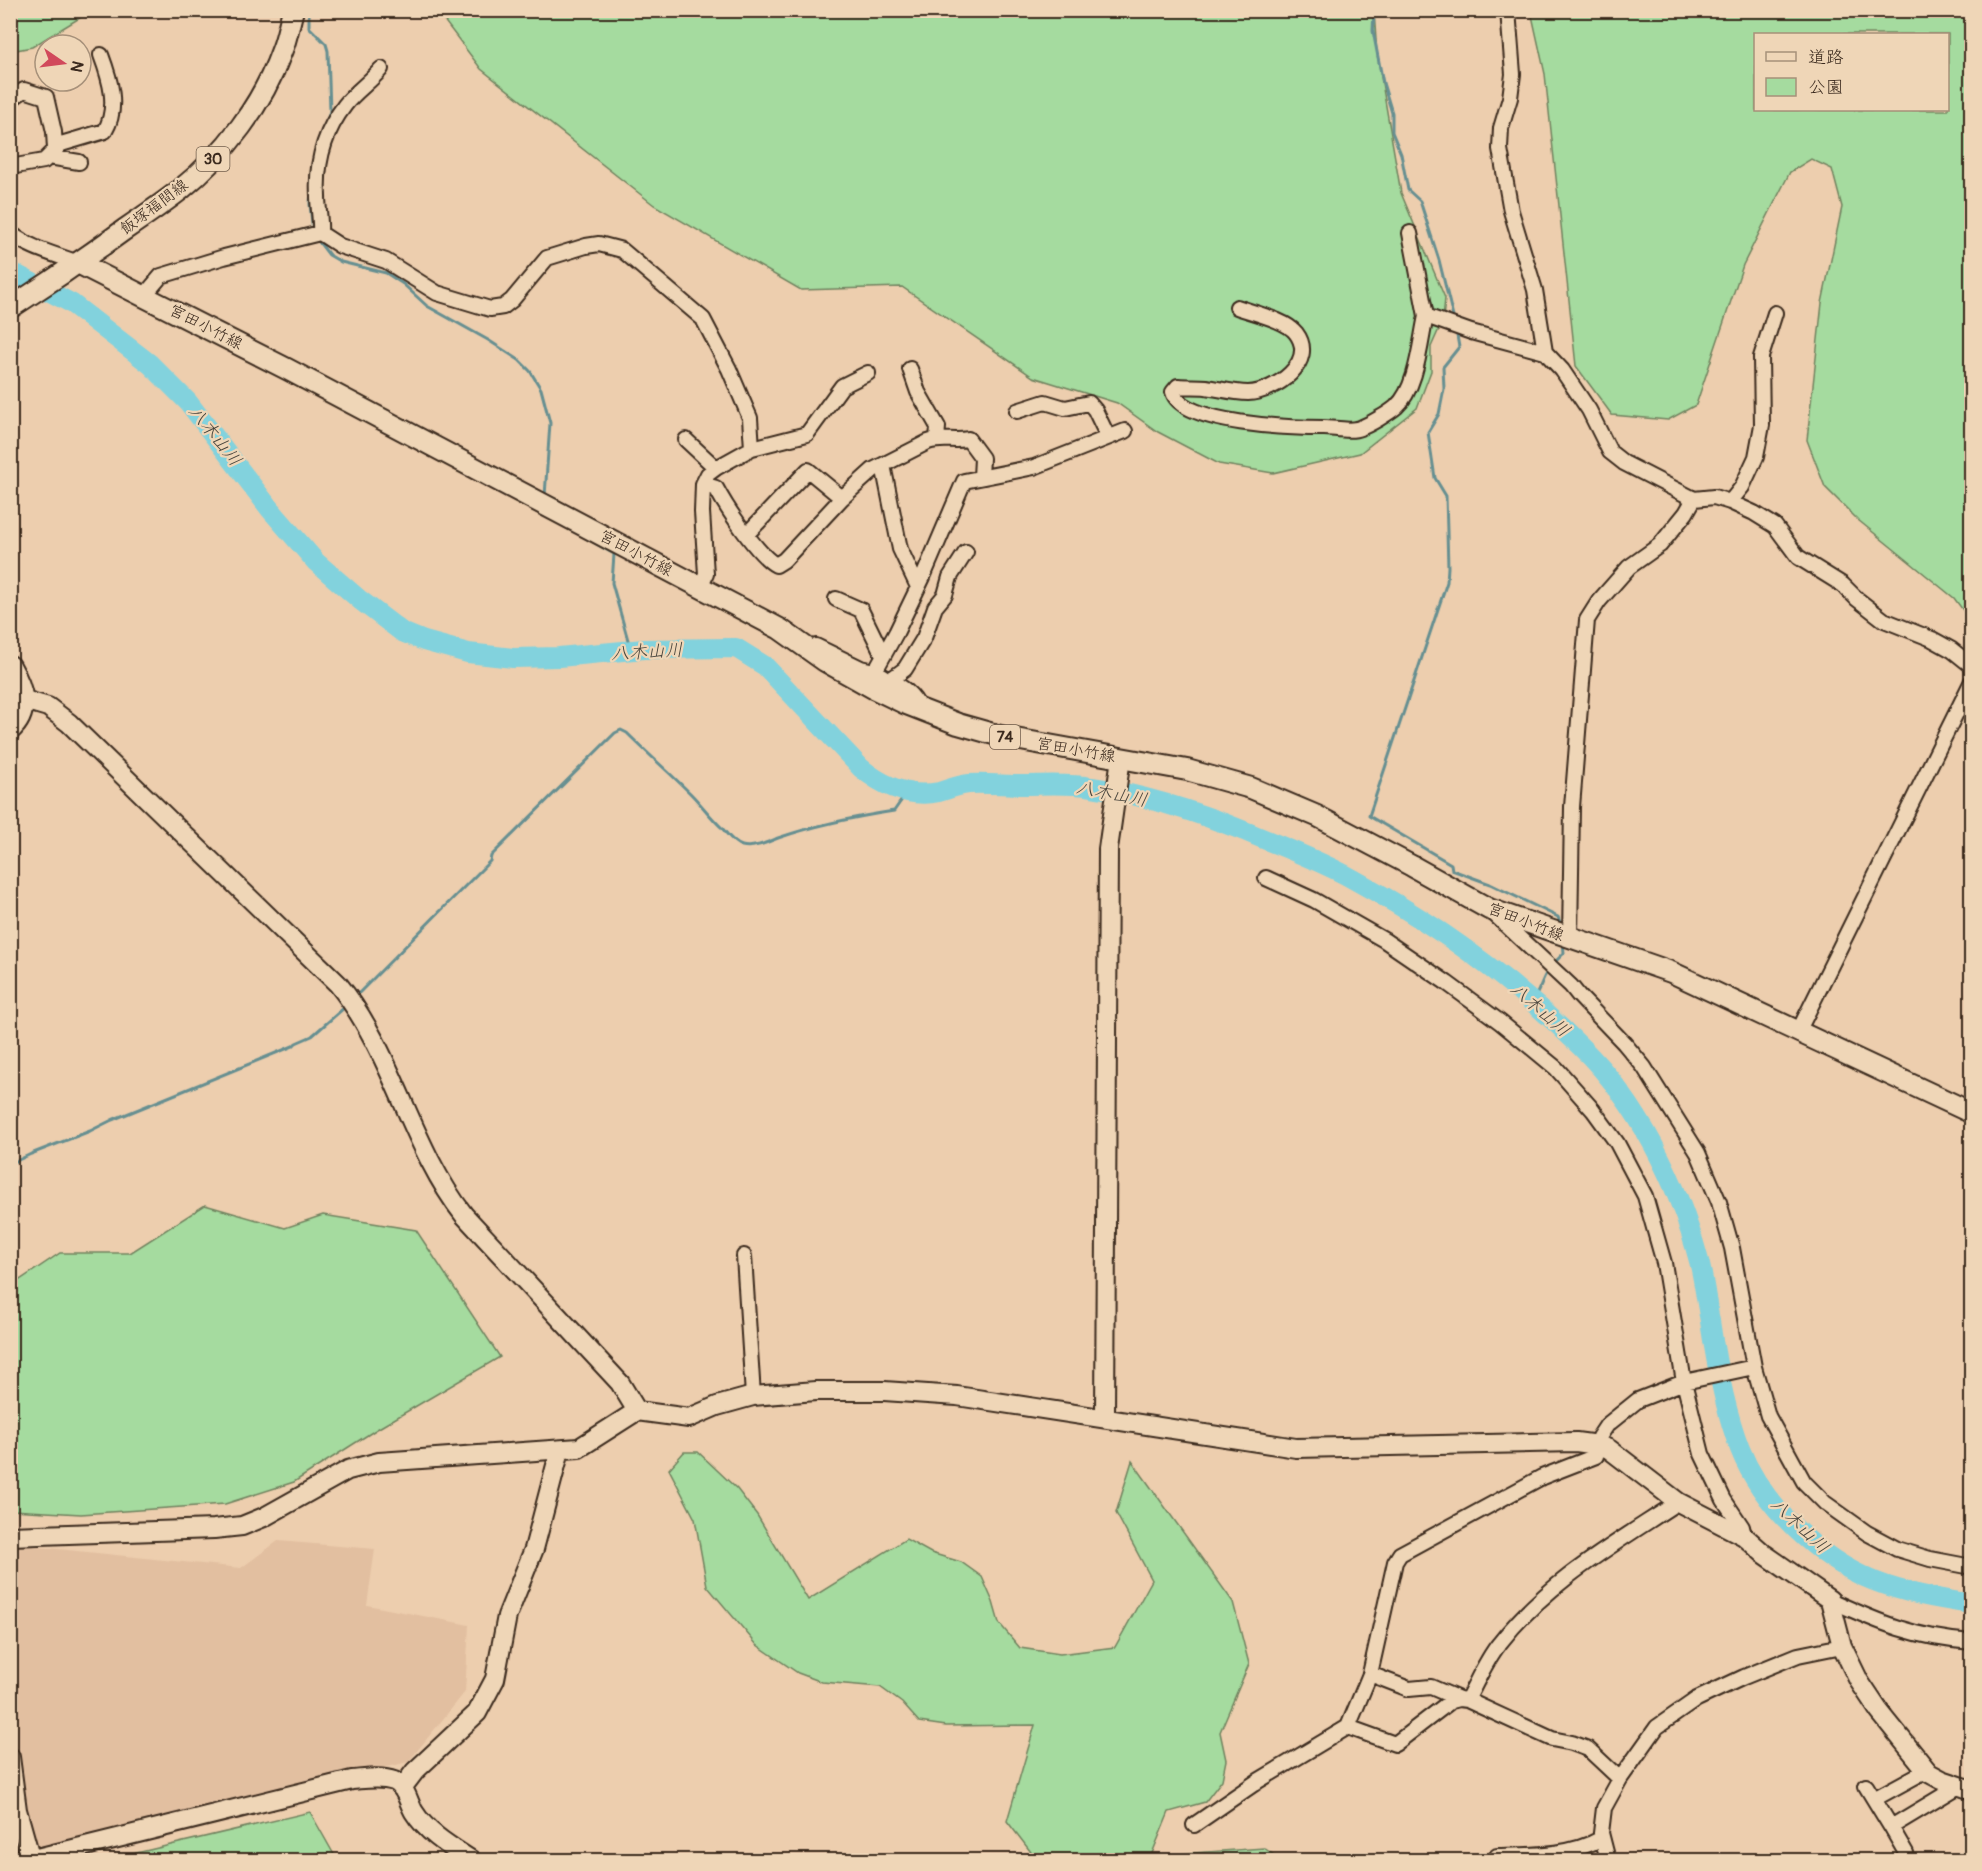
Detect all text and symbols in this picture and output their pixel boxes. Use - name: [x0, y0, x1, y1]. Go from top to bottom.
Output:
- north arrow: [33, 33, 93, 93]
- legend: [1754, 33, 1949, 111]
- text: 道路: [1808, 46, 1844, 69]
- text: N: [66, 59, 88, 74]
- text: 公園: [1808, 76, 1844, 99]
- road number: 30: [196, 147, 230, 171]
- street label: 飯塚福間線: [116, 175, 192, 239]
- street label: 宮田小竹線: [166, 300, 246, 354]
- water label: 八木山川: [183, 401, 247, 471]
- street label: 宮田小竹線: [596, 525, 676, 581]
- water label: 八木山川: [610, 639, 684, 665]
- road number: 74: [990, 725, 1020, 749]
- street label: 宮田小竹線: [1035, 733, 1117, 767]
- water label: 八木山川: [1074, 776, 1150, 812]
- street label: 宮田小竹線: [1485, 898, 1567, 946]
- water label: 八木山川: [1505, 978, 1575, 1042]
- water label: 八木山川: [1766, 1493, 1834, 1559]

